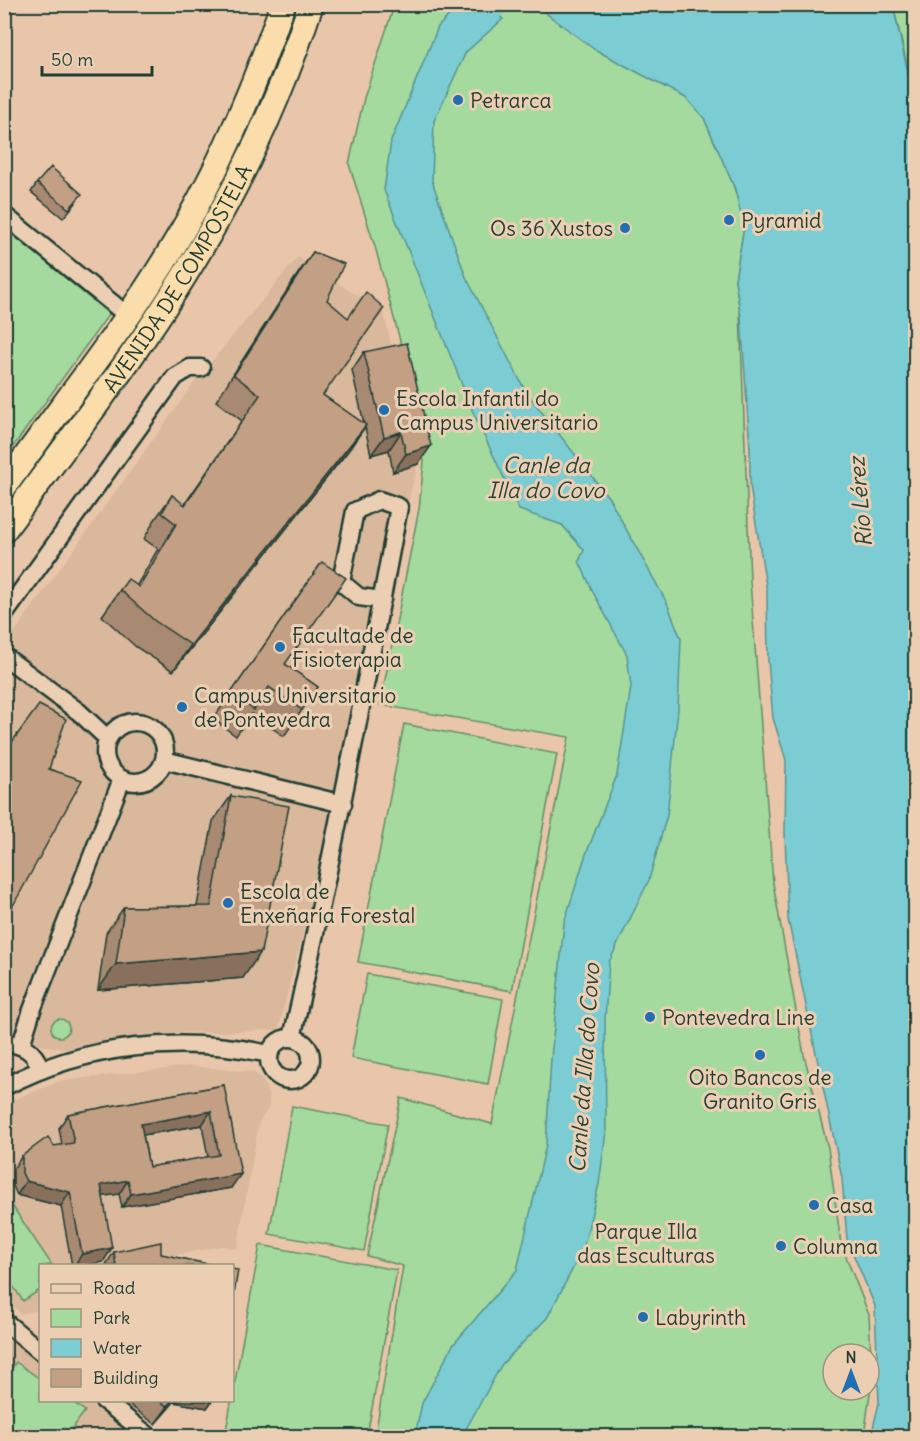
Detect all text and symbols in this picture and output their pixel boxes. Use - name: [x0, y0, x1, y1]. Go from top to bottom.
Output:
- scale bar: [42, 39, 152, 77]
- text: 50 m: [51, 48, 93, 71]
- place label: Petrarca: [470, 87, 551, 114]
- marker: Petrarca: [451, 93, 465, 107]
- street label: AVENIDA DE COMPOSTELA: [96, 160, 257, 397]
- place label: Pyramid: [741, 207, 821, 234]
- marker: Pyramid: [722, 213, 736, 227]
- place label: Os 36 Xustos: [490, 215, 613, 242]
- marker: Os 36 Xustos: [618, 221, 632, 235]
- place label: Escola Infantil do Campus Universitario: [396, 385, 598, 436]
- marker: Escola Infantil do Campus Universitario: [377, 403, 391, 417]
- water label: Canle da Illa do Covo: [487, 451, 606, 504]
- water label: Río Lérez: [842, 453, 878, 548]
- place label: Facultade de Fisioterapia: [292, 622, 414, 673]
- marker: Facultade de Fisioterapia: [273, 640, 287, 654]
- place label: Campus Universitario de Pontevedra: [194, 682, 396, 733]
- marker: Campus Universitario de Pontevedra: [175, 700, 189, 714]
- place label: Escola de Enxeñaría Forestal: [240, 878, 415, 929]
- marker: Escola de Enxeñaría Forestal: [221, 896, 235, 910]
- water label: Canle da Illa do Covo: [563, 961, 605, 1174]
- place label: Pontevedra Line: [662, 1004, 815, 1031]
- marker: Pontevedra Line: [643, 1010, 657, 1024]
- marker: Oito Bancos de Granito Gris: [753, 1048, 767, 1062]
- place label: Oito Bancos de Granito Gris: [688, 1064, 832, 1115]
- place label: Casa: [826, 1192, 873, 1219]
- marker: Casa: [807, 1198, 821, 1212]
- park label: Parque Illa das Esculturas: [577, 1218, 715, 1269]
- place label: Columna: [793, 1233, 878, 1260]
- marker: Columna: [774, 1239, 788, 1253]
- legend: [39, 1264, 234, 1402]
- text: Road: [93, 1276, 136, 1299]
- place label: Labyrinth: [655, 1304, 746, 1331]
- text: Park: [93, 1306, 130, 1329]
- marker: Labyrinth: [636, 1310, 650, 1324]
- text: Water: [93, 1336, 143, 1359]
- north arrow: [821, 1342, 881, 1402]
- text: N: [845, 1347, 857, 1367]
- text: Building: [93, 1366, 158, 1389]

